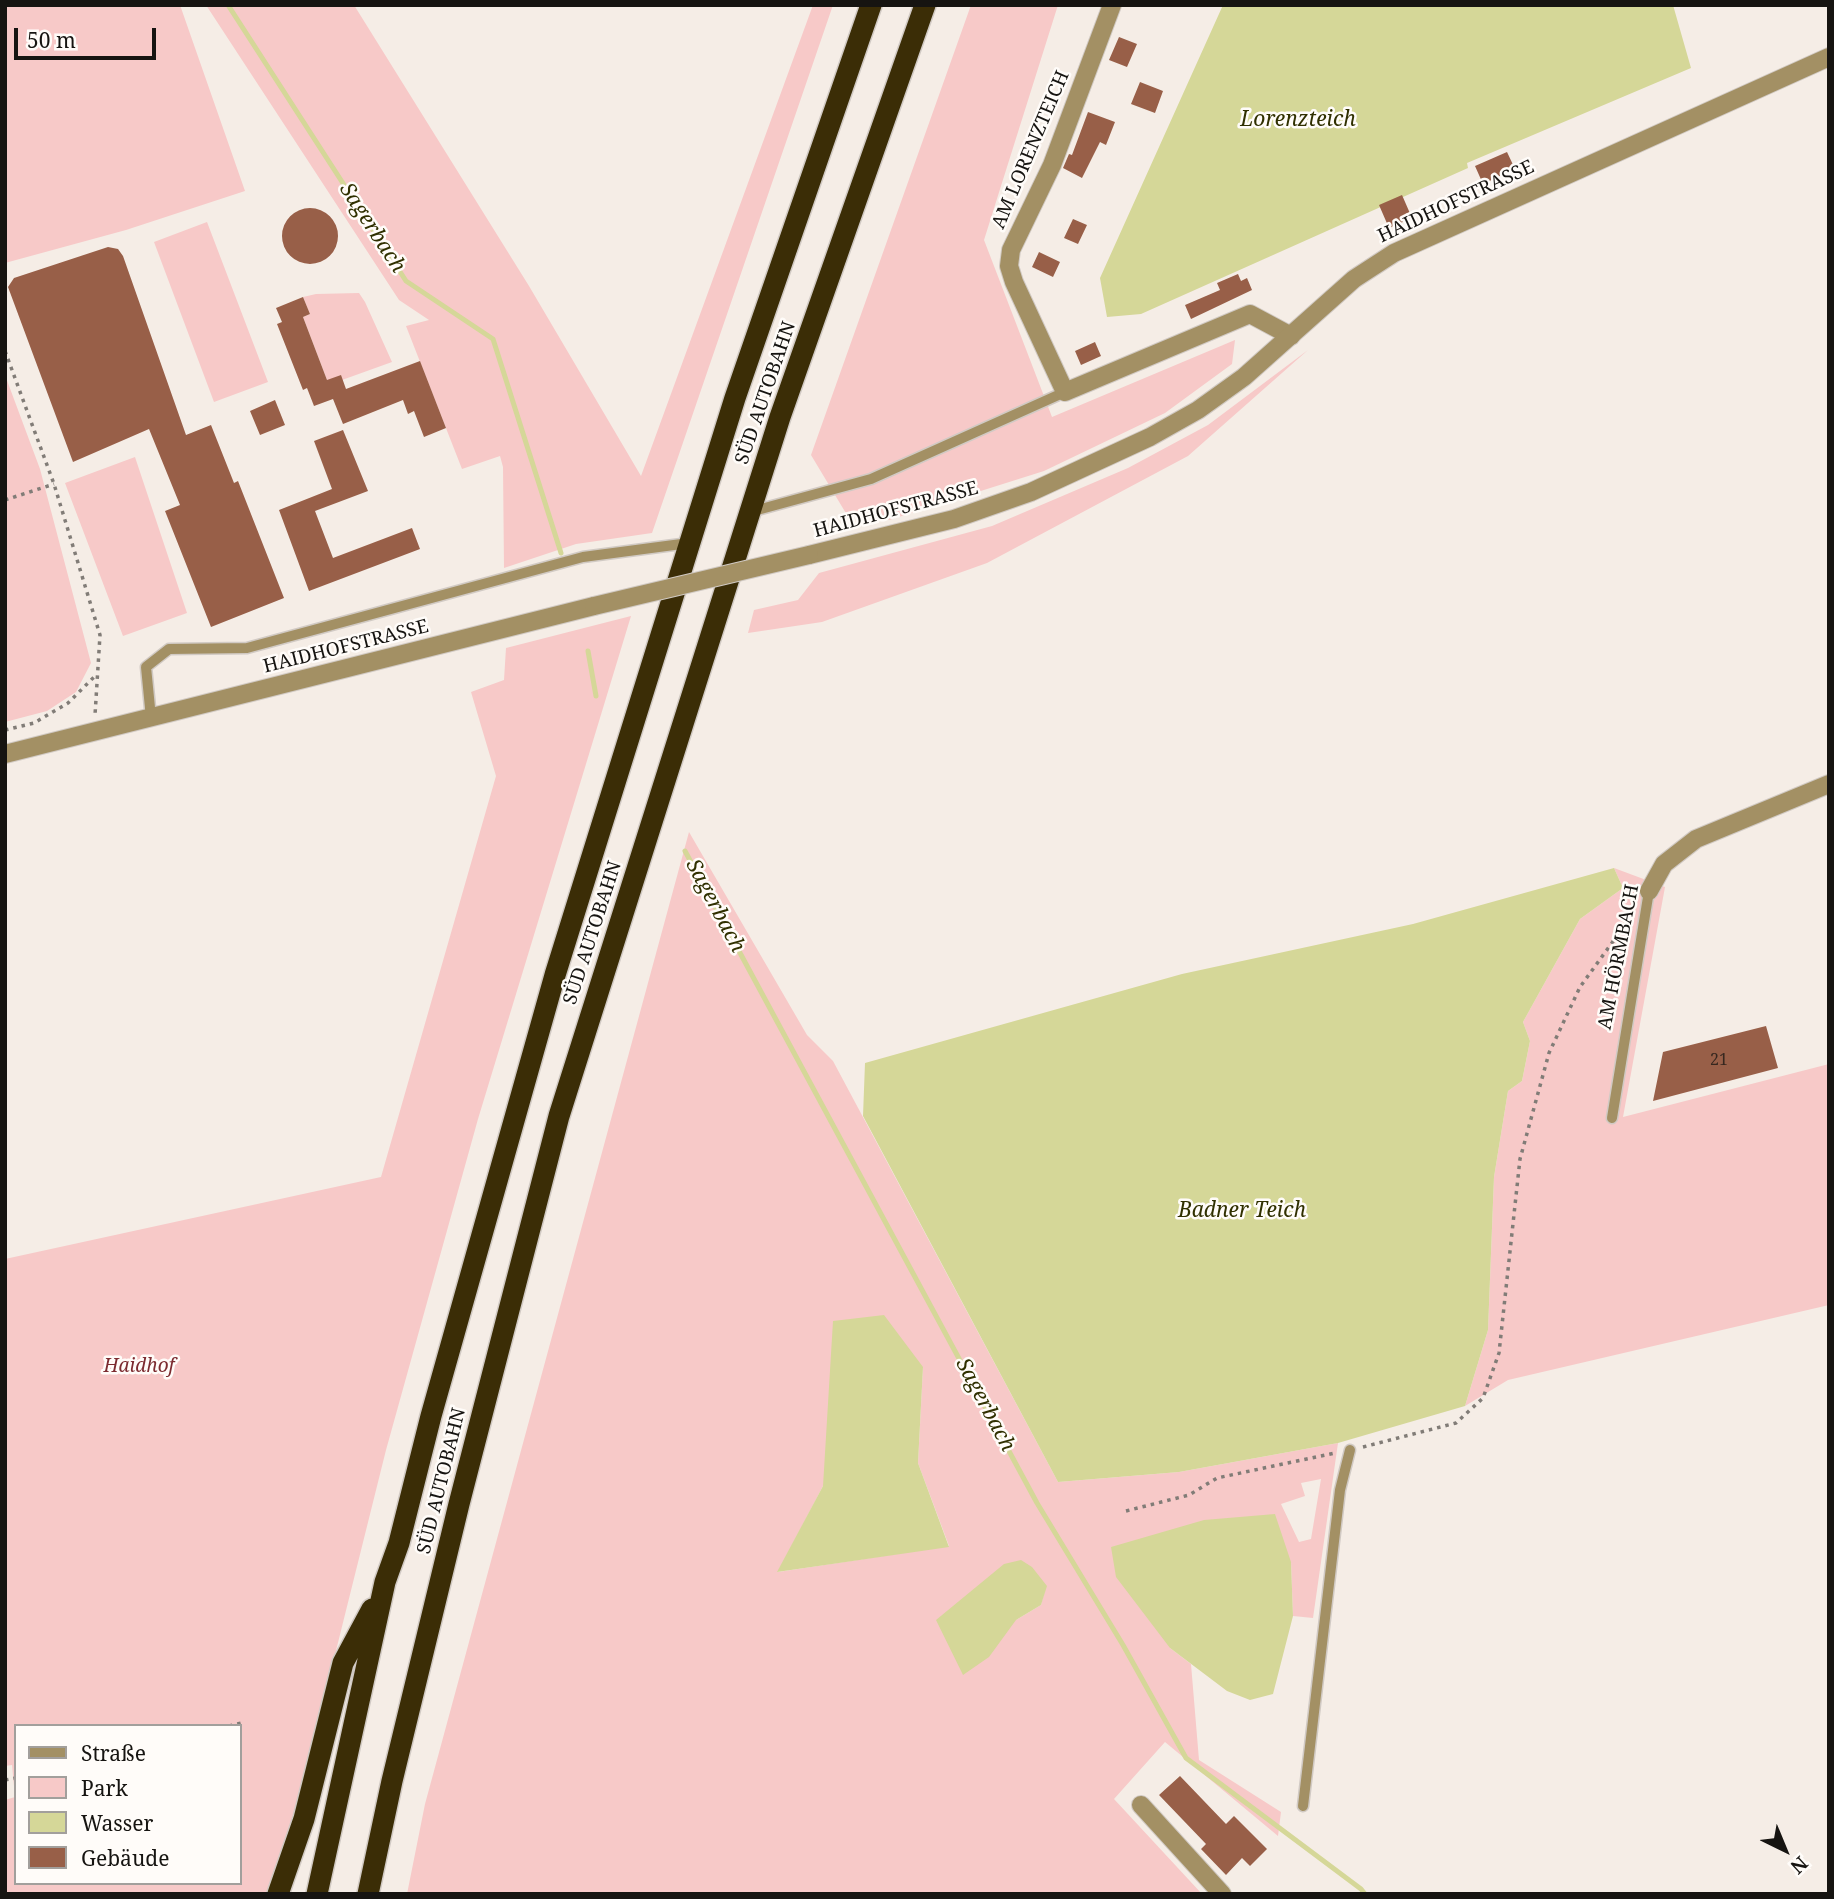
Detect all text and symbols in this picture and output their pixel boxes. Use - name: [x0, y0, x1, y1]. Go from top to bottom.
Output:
- scale bar: [18, 14, 159, 58]
- text: 50 m: [27, 26, 76, 54]
- street label: AM LORENZTEICH: [987, 68, 1075, 232]
- water label: Lorenzteich: [1240, 107, 1356, 133]
- street label: HAIDHOFSTRASSE: [1374, 156, 1538, 248]
- water label: Sagerbach: [334, 178, 410, 278]
- street label: SÜD AUTOBAHN: [731, 319, 801, 467]
- street label: HAIDHOFSTRASSE: [811, 477, 981, 543]
- street label: HAIDHOFSTRASSE: [261, 615, 431, 679]
- water label: Sagerbach: [680, 855, 750, 957]
- street label: SÜD AUTOBAHN: [559, 858, 627, 1008]
- street label: AM HÖRMBACH: [1594, 882, 1644, 1032]
- house number: 21: [1710, 1050, 1728, 1070]
- water label: Badner Teich: [1178, 1198, 1306, 1224]
- water label: Sagerbach: [950, 1354, 1020, 1456]
- park label: Haidhof: [103, 1356, 175, 1378]
- street label: SÜD AUTOBAHN: [413, 1406, 471, 1556]
- legend: [14, 1724, 242, 1885]
- text: Straße: [81, 1739, 146, 1767]
- text: Park: [81, 1774, 128, 1802]
- text: Wasser: [81, 1809, 153, 1837]
- north arrow: [1750, 1815, 1820, 1885]
- text: Gebäude: [81, 1844, 169, 1872]
- text: N: [1785, 1851, 1814, 1880]

